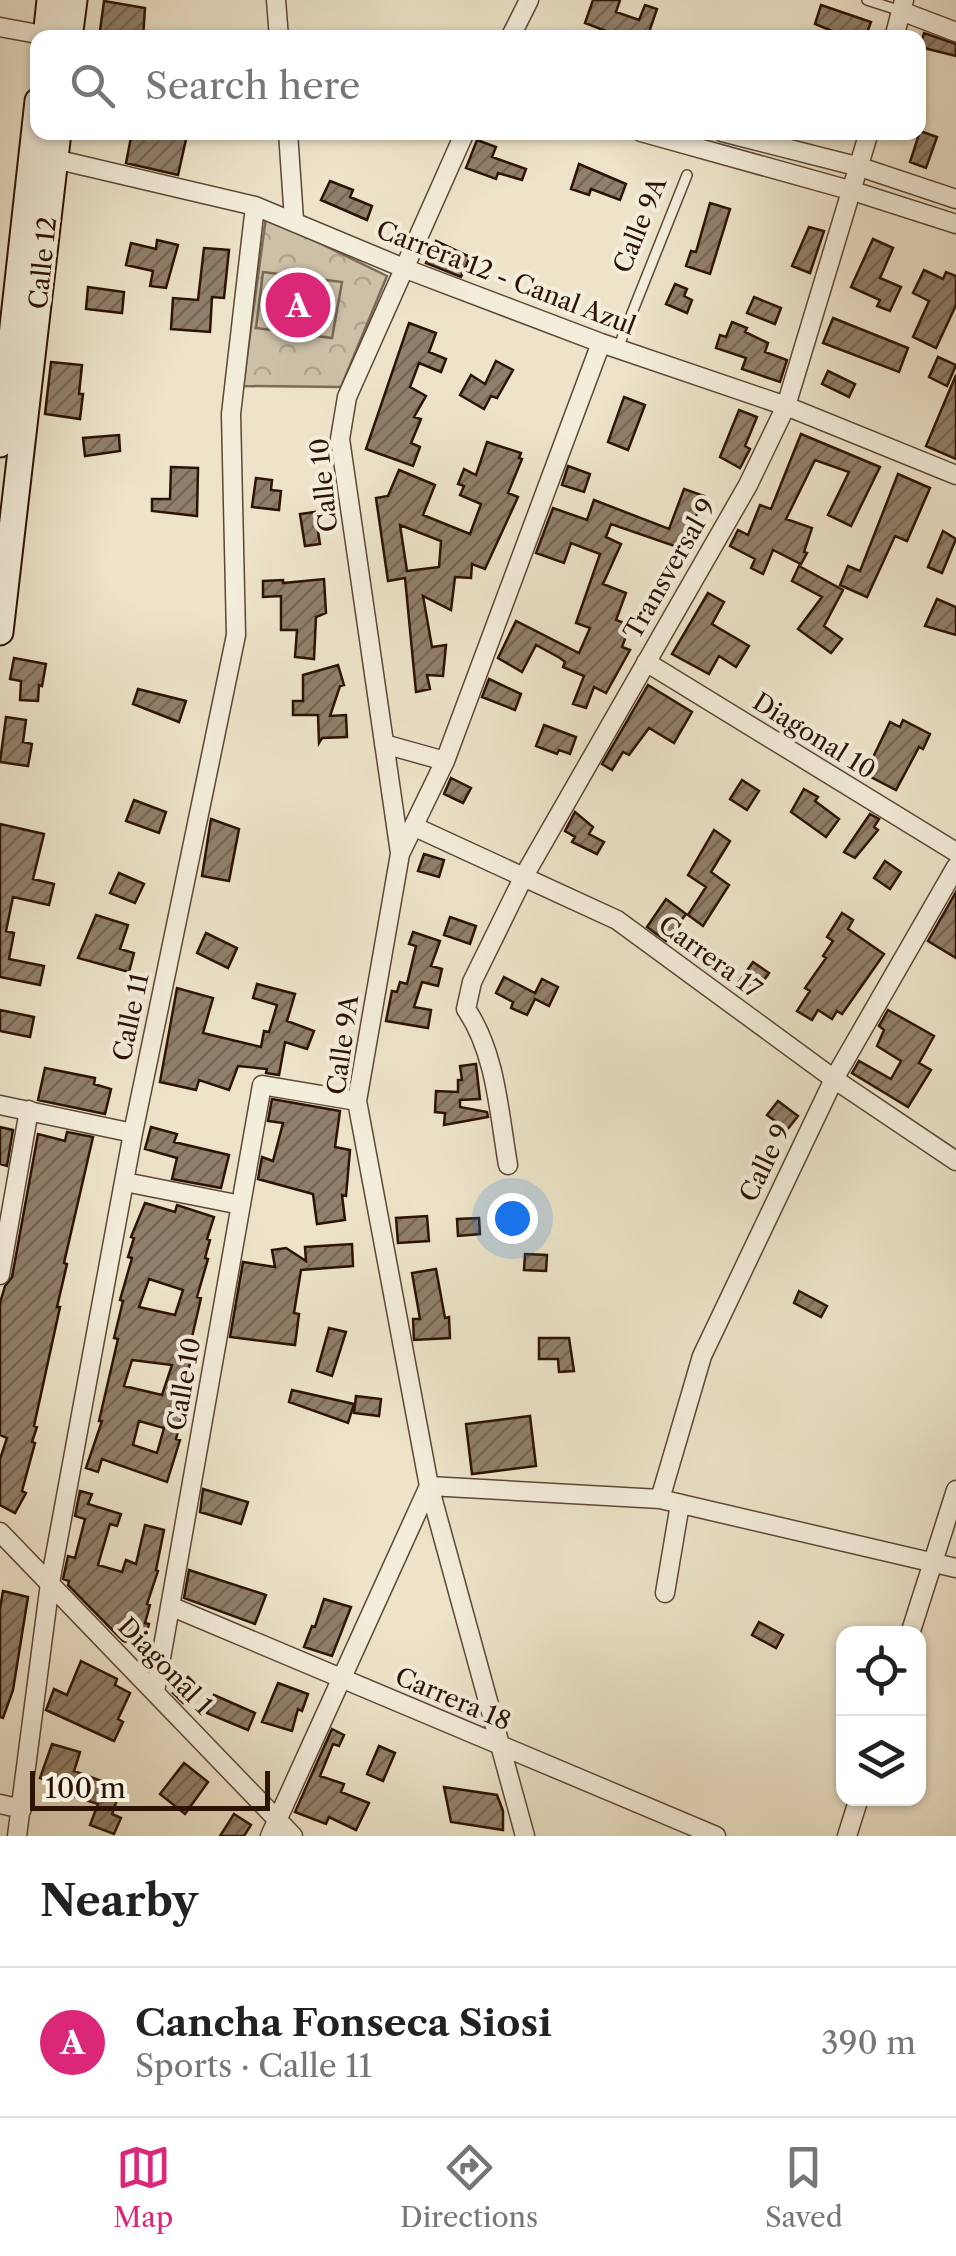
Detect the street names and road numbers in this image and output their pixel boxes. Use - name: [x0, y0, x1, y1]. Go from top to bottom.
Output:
- street label: Calle 9A: [607, 172, 673, 277]
- street label: Carrera 12 - Canal Azul: [372, 214, 640, 342]
- street label: Calle 12: [23, 215, 63, 311]
- street label: Calle 10: [304, 436, 344, 534]
- street label: Transversal 9: [617, 493, 723, 645]
- street label: Diagonal 10: [747, 686, 881, 786]
- street label: Carrera 17: [652, 909, 768, 1005]
- street label: Calle 11: [107, 970, 156, 1064]
- street label: Calle 9A: [321, 993, 365, 1097]
- street label: Calle 9: [733, 1119, 797, 1207]
- street label: Calle 10: [161, 1335, 207, 1433]
- street label: Diagonal 1: [111, 1611, 219, 1721]
- street label: Carrera 18: [391, 1661, 515, 1737]

